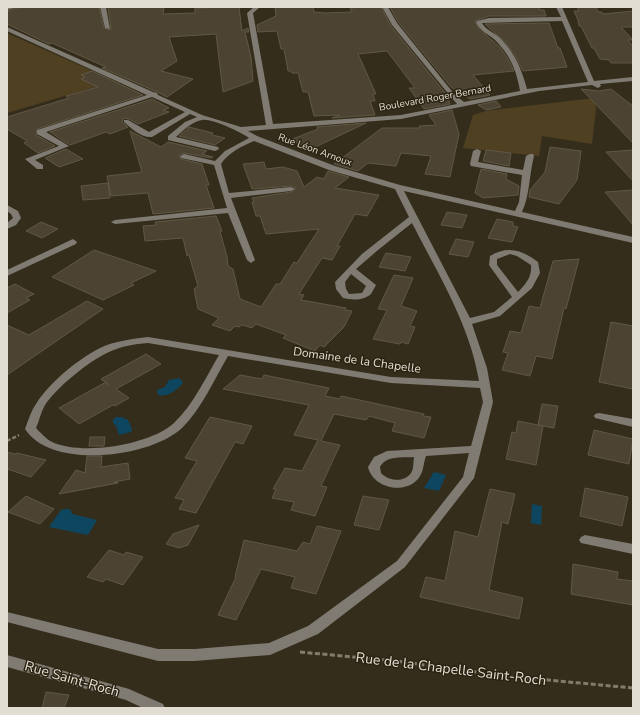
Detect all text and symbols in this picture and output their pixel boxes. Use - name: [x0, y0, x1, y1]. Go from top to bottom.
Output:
- street label: Boulevard Roger Bernard: [378, 81, 492, 115]
- street label: Rue Léon Arnoux: [276, 130, 355, 170]
- street label: Domaine de la Chapelle: [292, 343, 422, 377]
- street label: Rue de la Chapelle Saint-Roch: [355, 648, 547, 690]
- street label: Rue Saint-Roch: [22, 656, 122, 702]

